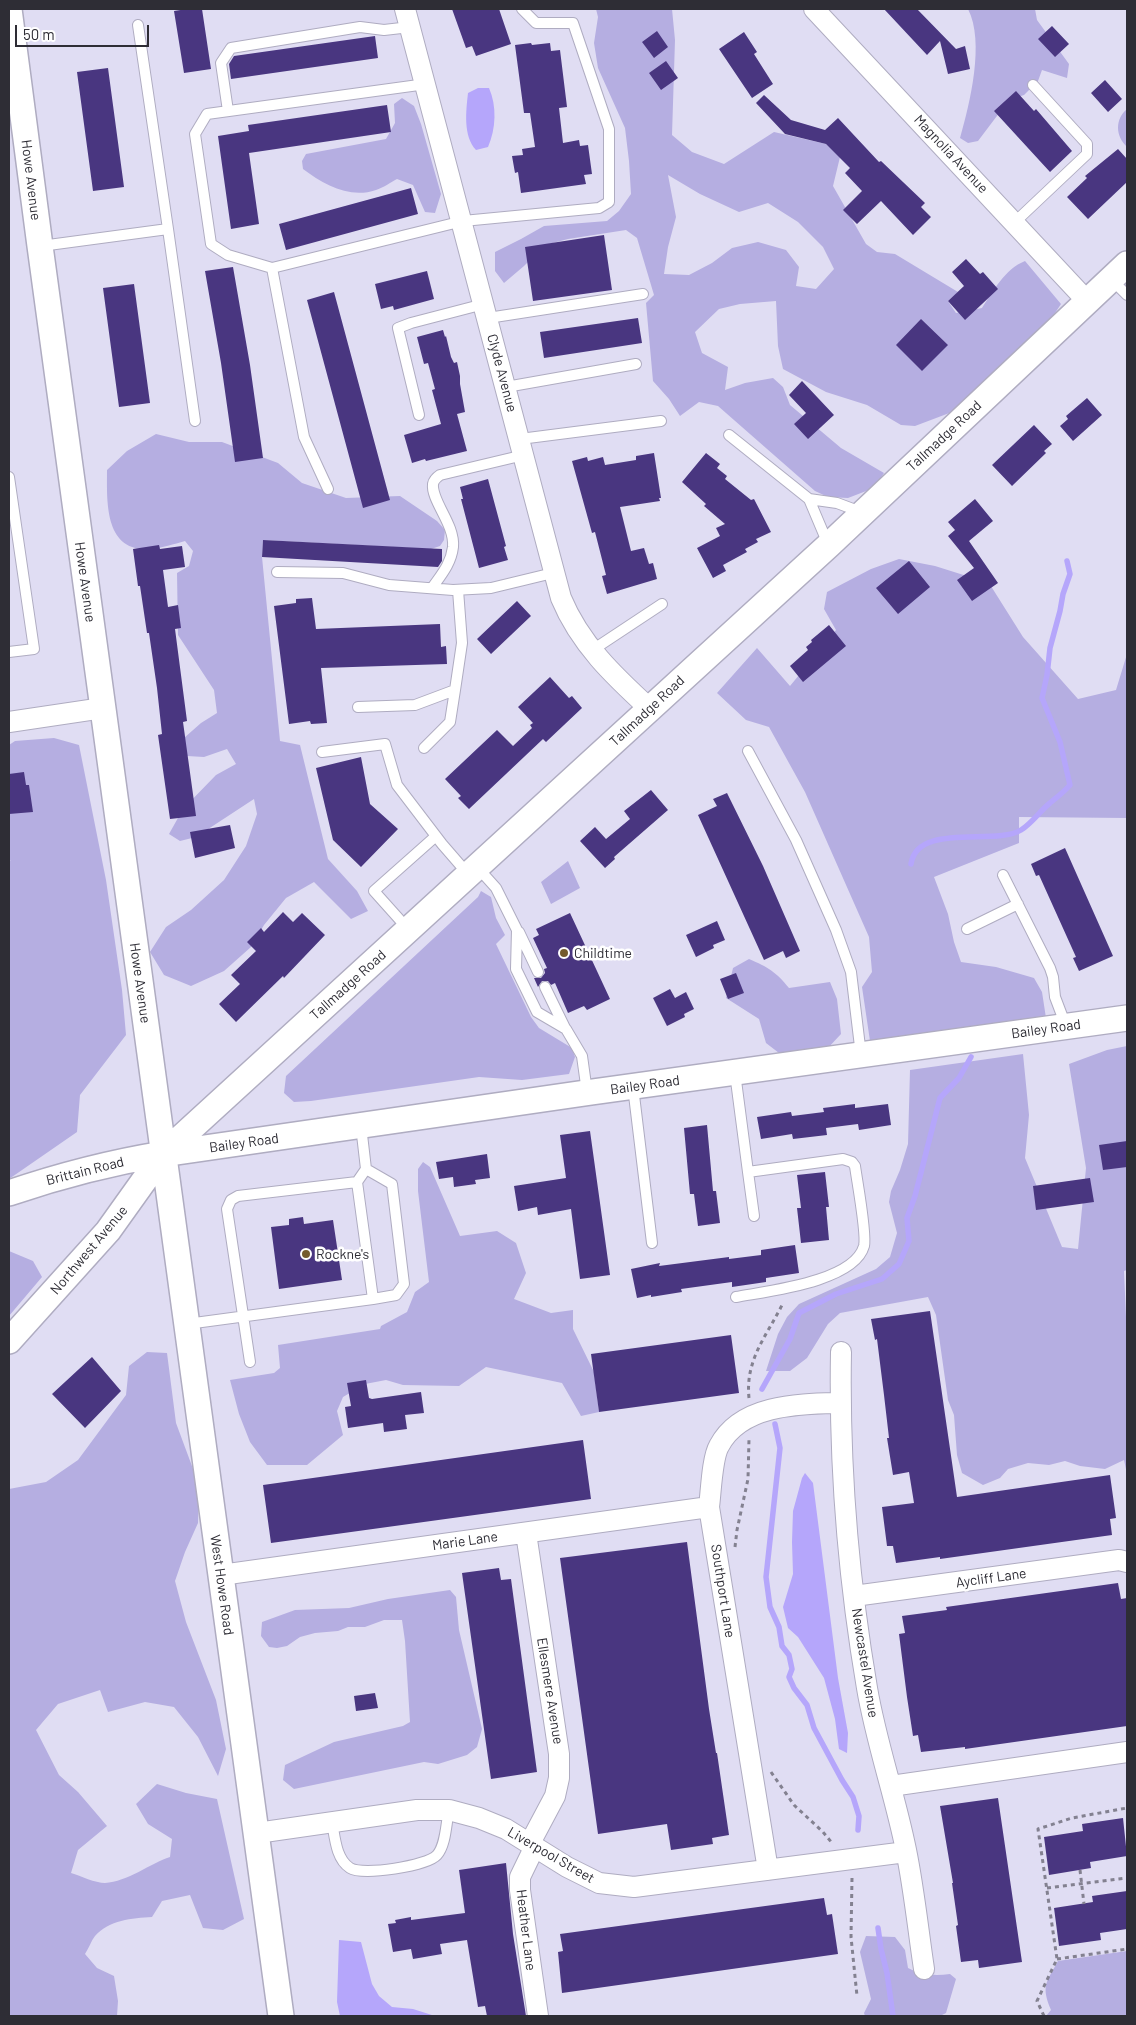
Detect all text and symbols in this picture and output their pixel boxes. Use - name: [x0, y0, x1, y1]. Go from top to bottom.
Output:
- scale bar: [18, 15, 151, 47]
- text: 50 m: [23, 25, 55, 43]
- street label: Magnolia Avenue: [910, 111, 992, 197]
- street label: Howe Avenue: [18, 139, 44, 221]
- street label: Clyde Avenue: [483, 332, 521, 414]
- street label: Tallmadge Road: [903, 397, 985, 475]
- street label: Howe Avenue: [71, 541, 99, 623]
- street label: Tallmadge Road: [606, 672, 688, 750]
- street label: Howe Avenue: [126, 942, 154, 1024]
- place label: Childtime: [574, 945, 632, 961]
- street label: Tallmadge Road: [307, 946, 389, 1024]
- marker: Childtime: [558, 947, 570, 959]
- street label: Bailey Road: [1010, 1016, 1082, 1042]
- street label: Bailey Road: [609, 1072, 681, 1098]
- street label: Bailey Road: [208, 1130, 280, 1156]
- street label: Brittain Road: [44, 1153, 126, 1189]
- street label: Northwest Avenue: [47, 1202, 131, 1298]
- place label: Rockne's: [316, 1246, 369, 1262]
- marker: Rockne's: [300, 1248, 312, 1260]
- street label: Marie Lane: [431, 1528, 499, 1554]
- street label: West Howe Road: [207, 1534, 237, 1636]
- street label: Southport Lane: [707, 1543, 739, 1639]
- street label: Aycliff Lane: [955, 1565, 1027, 1591]
- street label: Newcastel Avenue: [848, 1607, 882, 1719]
- street label: Ellesmere Avenue: [533, 1636, 567, 1746]
- street label: Liverpool Street: [505, 1823, 597, 1887]
- street label: Heather Lane: [513, 1888, 539, 1972]

